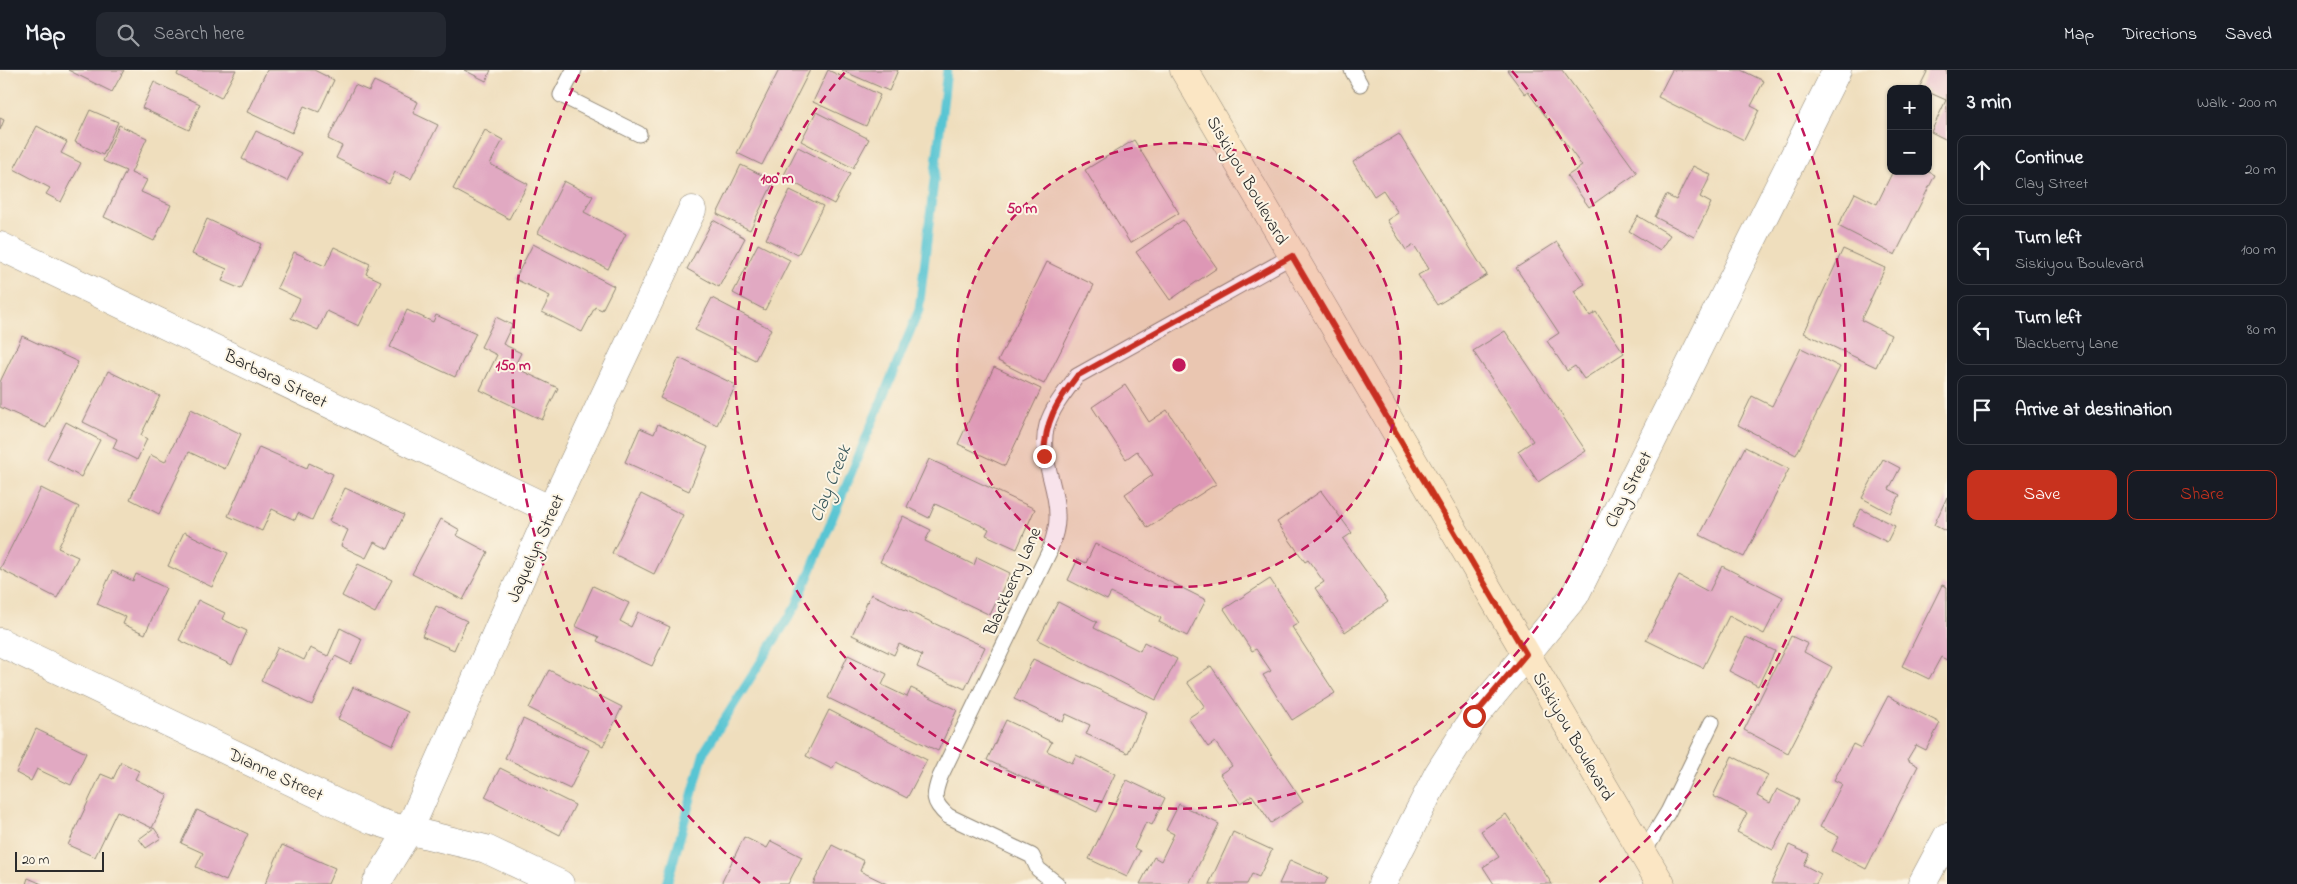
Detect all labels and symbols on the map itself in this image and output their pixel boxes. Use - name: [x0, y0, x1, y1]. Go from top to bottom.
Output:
- street label: Siskiyou Boulevard: [1199, 112, 1294, 250]
- text: 100 m: [760, 168, 794, 190]
- text: 50 m: [1007, 198, 1038, 220]
- street label: Barbara Street: [218, 343, 331, 416]
- text: 150 m: [495, 355, 531, 377]
- centre of rings: [1170, 356, 1188, 374]
- water label: Clay Creek: [804, 441, 859, 526]
- route end: [1033, 445, 1056, 468]
- street label: Clay Street: [1599, 447, 1660, 533]
- street label: Jaquelyn Street: [501, 491, 572, 607]
- street label: Blackberry Lane: [978, 523, 1050, 641]
- street label: Siskiyou Boulevard: [1525, 668, 1620, 806]
- route start: [1463, 705, 1486, 728]
- street label: Dianne Street: [223, 742, 327, 809]
- scale bar: [15, 849, 104, 872]

